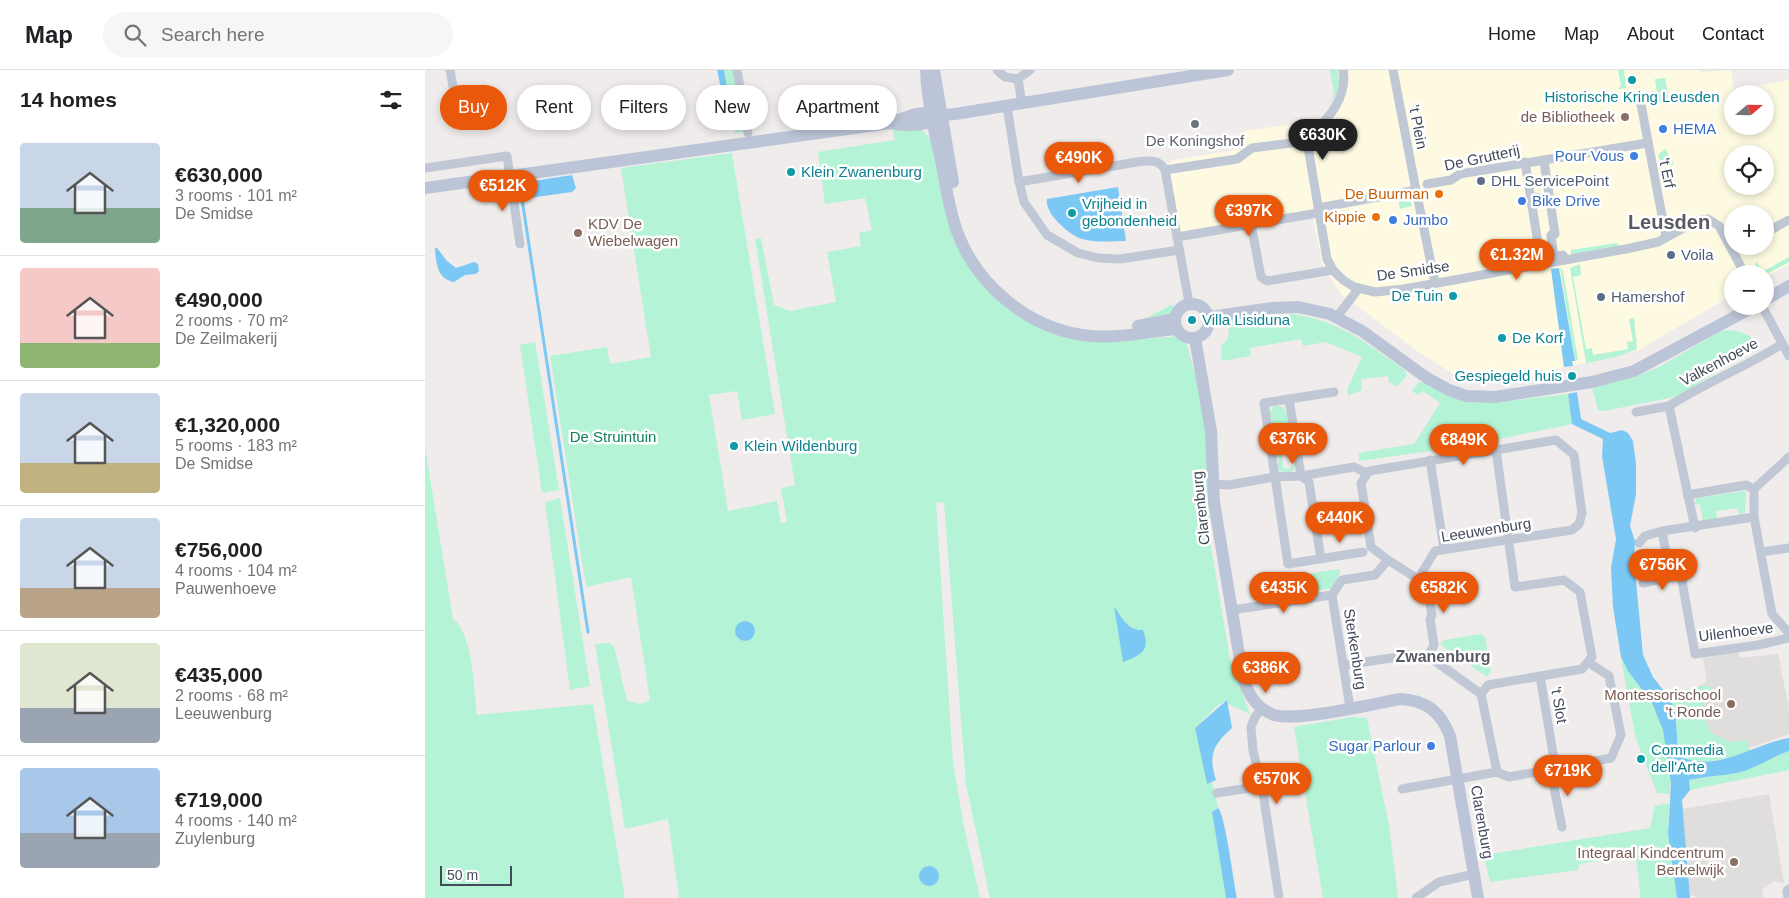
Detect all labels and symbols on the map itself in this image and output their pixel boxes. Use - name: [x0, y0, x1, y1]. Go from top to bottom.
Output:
- marker: Historische Kring Leusden: [1626, 74, 1638, 86]
- north arrow: [1724, 85, 1774, 135]
- place label: Historische Kring Leusden: [1544, 88, 1720, 105]
- street label: 't Plein: [1406, 103, 1431, 150]
- place label: de Bibliotheek: [1521, 108, 1615, 125]
- marker: de Bibliotheek: [1619, 111, 1631, 123]
- marker: De Koningshof: [1189, 118, 1201, 130]
- pin: €630K: [1288, 118, 1358, 161]
- place label: HEMA: [1673, 120, 1716, 137]
- marker: HEMA: [1657, 123, 1669, 135]
- place label: De Koningshof: [1146, 132, 1245, 149]
- street label: De Grutterij: [1443, 141, 1521, 174]
- pin: €490K: [1044, 142, 1114, 184]
- place label: Pour Vous: [1555, 147, 1624, 164]
- marker: Pour Vous: [1628, 150, 1640, 162]
- street label: 't Erf: [1656, 156, 1679, 190]
- place label: Klein Zwanenburg: [801, 163, 922, 180]
- marker: Klein Zwanenburg: [785, 166, 797, 178]
- pin: €512K: [468, 170, 538, 212]
- place label: DHL ServicePoint: [1491, 172, 1610, 189]
- marker: DHL ServicePoint: [1475, 175, 1487, 187]
- place label: De Buurman: [1345, 185, 1429, 202]
- marker: De Buurman: [1433, 188, 1445, 200]
- place label: Bike Drive: [1532, 192, 1600, 209]
- pin: €397K: [1214, 194, 1284, 237]
- place label: Vrijheid in gebondenheid: [1082, 195, 1177, 229]
- marker: Bike Drive: [1516, 195, 1528, 207]
- marker: Vrijheid in gebondenheid: [1066, 207, 1078, 219]
- place label: Kippie: [1324, 208, 1366, 225]
- marker: Kippie: [1370, 211, 1382, 223]
- place label: Jumbo: [1403, 211, 1448, 228]
- district label: Leusden: [1628, 211, 1710, 233]
- marker: Jumbo: [1387, 214, 1399, 226]
- place label: KDV De Wiebelwagen: [588, 215, 678, 249]
- marker: KDV De Wiebelwagen: [572, 227, 584, 239]
- pin: €1.32M: [1476, 238, 1558, 281]
- place label: Voila: [1681, 246, 1714, 263]
- marker: Voila: [1665, 249, 1677, 261]
- street label: De Smidse: [1375, 257, 1450, 284]
- place label: De Tuin: [1391, 287, 1443, 304]
- place label: Hamershof: [1611, 288, 1685, 305]
- marker: De Tuin: [1447, 290, 1459, 302]
- marker: Hamershof: [1595, 291, 1607, 303]
- place label: Villa Lisiduna: [1202, 311, 1291, 328]
- marker: Villa Lisiduna: [1186, 314, 1198, 326]
- place label: De Korf: [1512, 329, 1564, 346]
- marker: De Korf: [1496, 332, 1508, 344]
- street label: Valkenhoeve: [1677, 334, 1761, 389]
- place label: Gespiegeld huis: [1454, 367, 1562, 384]
- marker: Gespiegeld huis: [1566, 370, 1578, 382]
- pin: €376K: [1258, 422, 1328, 465]
- pin: €849K: [1429, 424, 1499, 466]
- park label: De Struintuin: [570, 428, 656, 445]
- place label: Klein Wildenburg: [744, 437, 857, 454]
- marker: Klein Wildenburg: [728, 440, 740, 452]
- street label: Clarenburg: [1188, 470, 1213, 546]
- pin: €440K: [1305, 502, 1375, 544]
- street label: Leeuwenburg: [1440, 514, 1532, 545]
- pin: €756K: [1628, 548, 1698, 591]
- pin: €435K: [1249, 572, 1319, 614]
- pin: €582K: [1409, 572, 1479, 614]
- street label: Sterkenburg: [1341, 607, 1370, 691]
- street label: Uilenhoeve: [1698, 618, 1774, 645]
- district label: Zwanenburg: [1395, 648, 1491, 665]
- pin: €386K: [1231, 652, 1301, 694]
- street label: 't Slot: [1548, 685, 1571, 725]
- place label: Montessorischool 't Ronde: [1604, 686, 1721, 720]
- marker: Montessorischool 't Ronde: [1725, 698, 1737, 710]
- place label: Sugar Parlour: [1328, 737, 1421, 754]
- marker: Sugar Parlour: [1425, 740, 1437, 752]
- place label: Commedia dell'Arte: [1651, 741, 1724, 775]
- marker: Commedia dell'Arte: [1635, 753, 1647, 765]
- pin: €719K: [1533, 754, 1603, 797]
- pin: €570K: [1242, 762, 1312, 805]
- street label: Clarenburg: [1468, 784, 1497, 860]
- place label: Integraal Kindcentrum Berkelwijk: [1577, 844, 1724, 878]
- marker: Integraal Kindcentrum Berkelwijk: [1728, 856, 1740, 868]
- scale bar: [440, 863, 513, 886]

